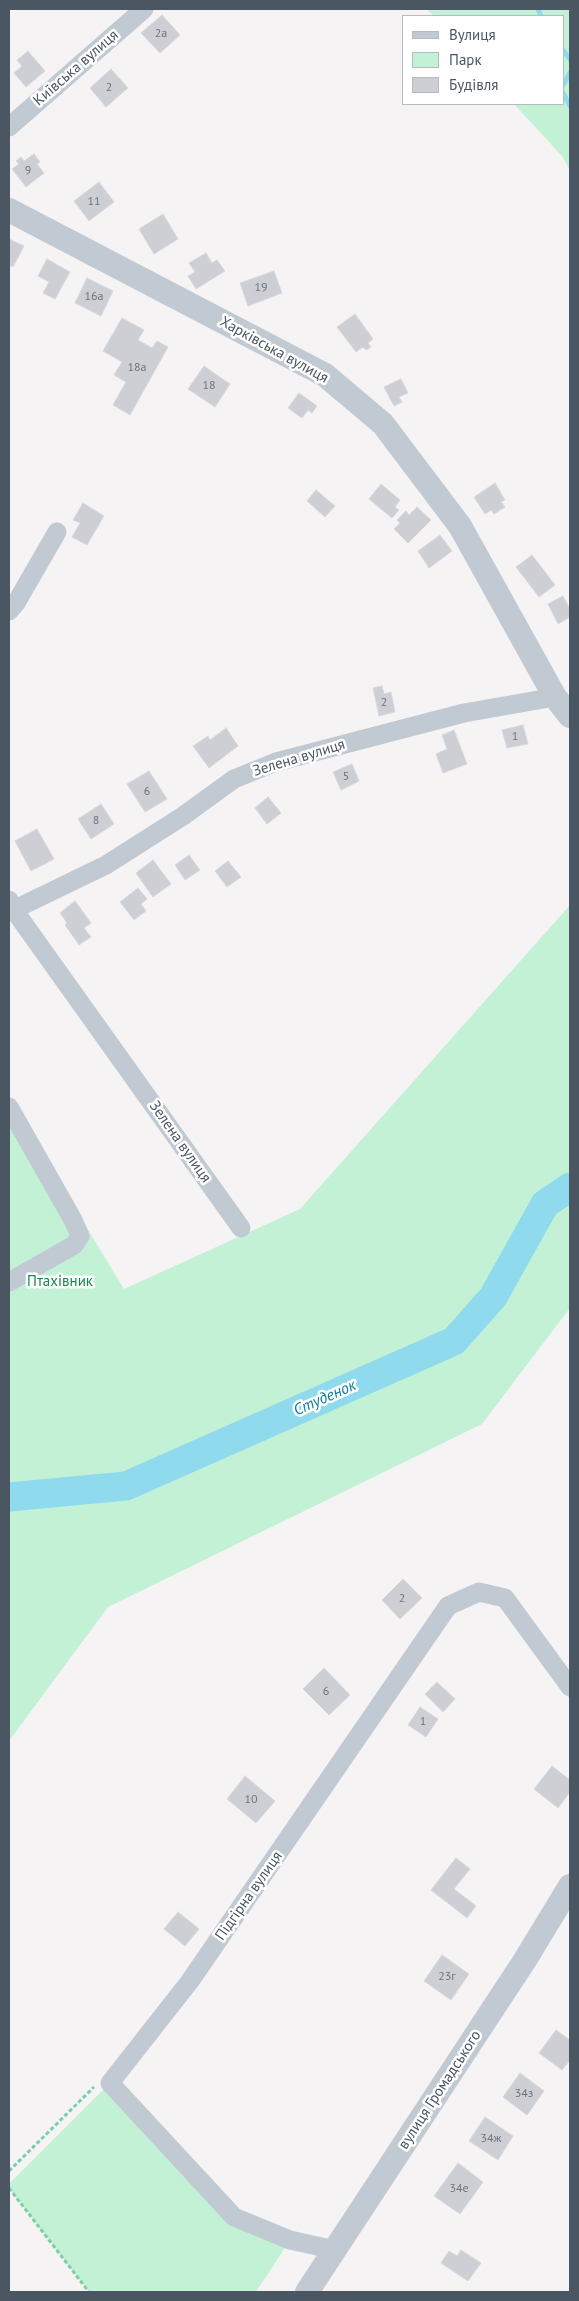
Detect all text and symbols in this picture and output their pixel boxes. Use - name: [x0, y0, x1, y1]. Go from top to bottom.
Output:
- legend: [402, 15, 564, 105]
- text: Вулиця: [449, 25, 496, 44]
- street label: Київська вулиця: [30, 26, 122, 110]
- house number: 2а: [155, 27, 167, 41]
- text: Парк: [449, 50, 482, 69]
- text: Будівля: [449, 75, 498, 94]
- house number: 2: [106, 81, 112, 95]
- house number: 9: [25, 164, 31, 178]
- house number: 11: [87, 195, 101, 209]
- house number: 19: [254, 281, 268, 295]
- house number: 16а: [84, 290, 104, 304]
- street label: Харківська вулиця: [217, 313, 331, 387]
- house number: 18а: [127, 361, 147, 375]
- house number: 18: [202, 379, 216, 393]
- house number: 2: [381, 696, 387, 710]
- house number: 1: [512, 730, 518, 744]
- street label: Зелена вулиця: [251, 735, 347, 781]
- house number: 5: [343, 770, 349, 784]
- house number: 6: [144, 785, 150, 799]
- house number: 8: [93, 814, 99, 828]
- street label: Зелена вулиця: [145, 1098, 215, 1186]
- park label: Птахівник: [27, 1273, 93, 1291]
- water label: Студенок: [291, 1376, 359, 1420]
- house number: 2: [399, 1592, 405, 1606]
- house number: 6: [323, 1685, 329, 1699]
- house number: 1: [420, 1715, 426, 1729]
- house number: 10: [244, 1793, 258, 1807]
- street label: Підгірна вулиця: [212, 1848, 286, 1944]
- house number: 23г: [438, 1970, 456, 1984]
- street label: вулиця Громадського: [395, 2027, 485, 2153]
- house number: 34з: [515, 2087, 533, 2101]
- house number: 34ж: [481, 2132, 501, 2146]
- house number: 34е: [449, 2182, 469, 2196]

